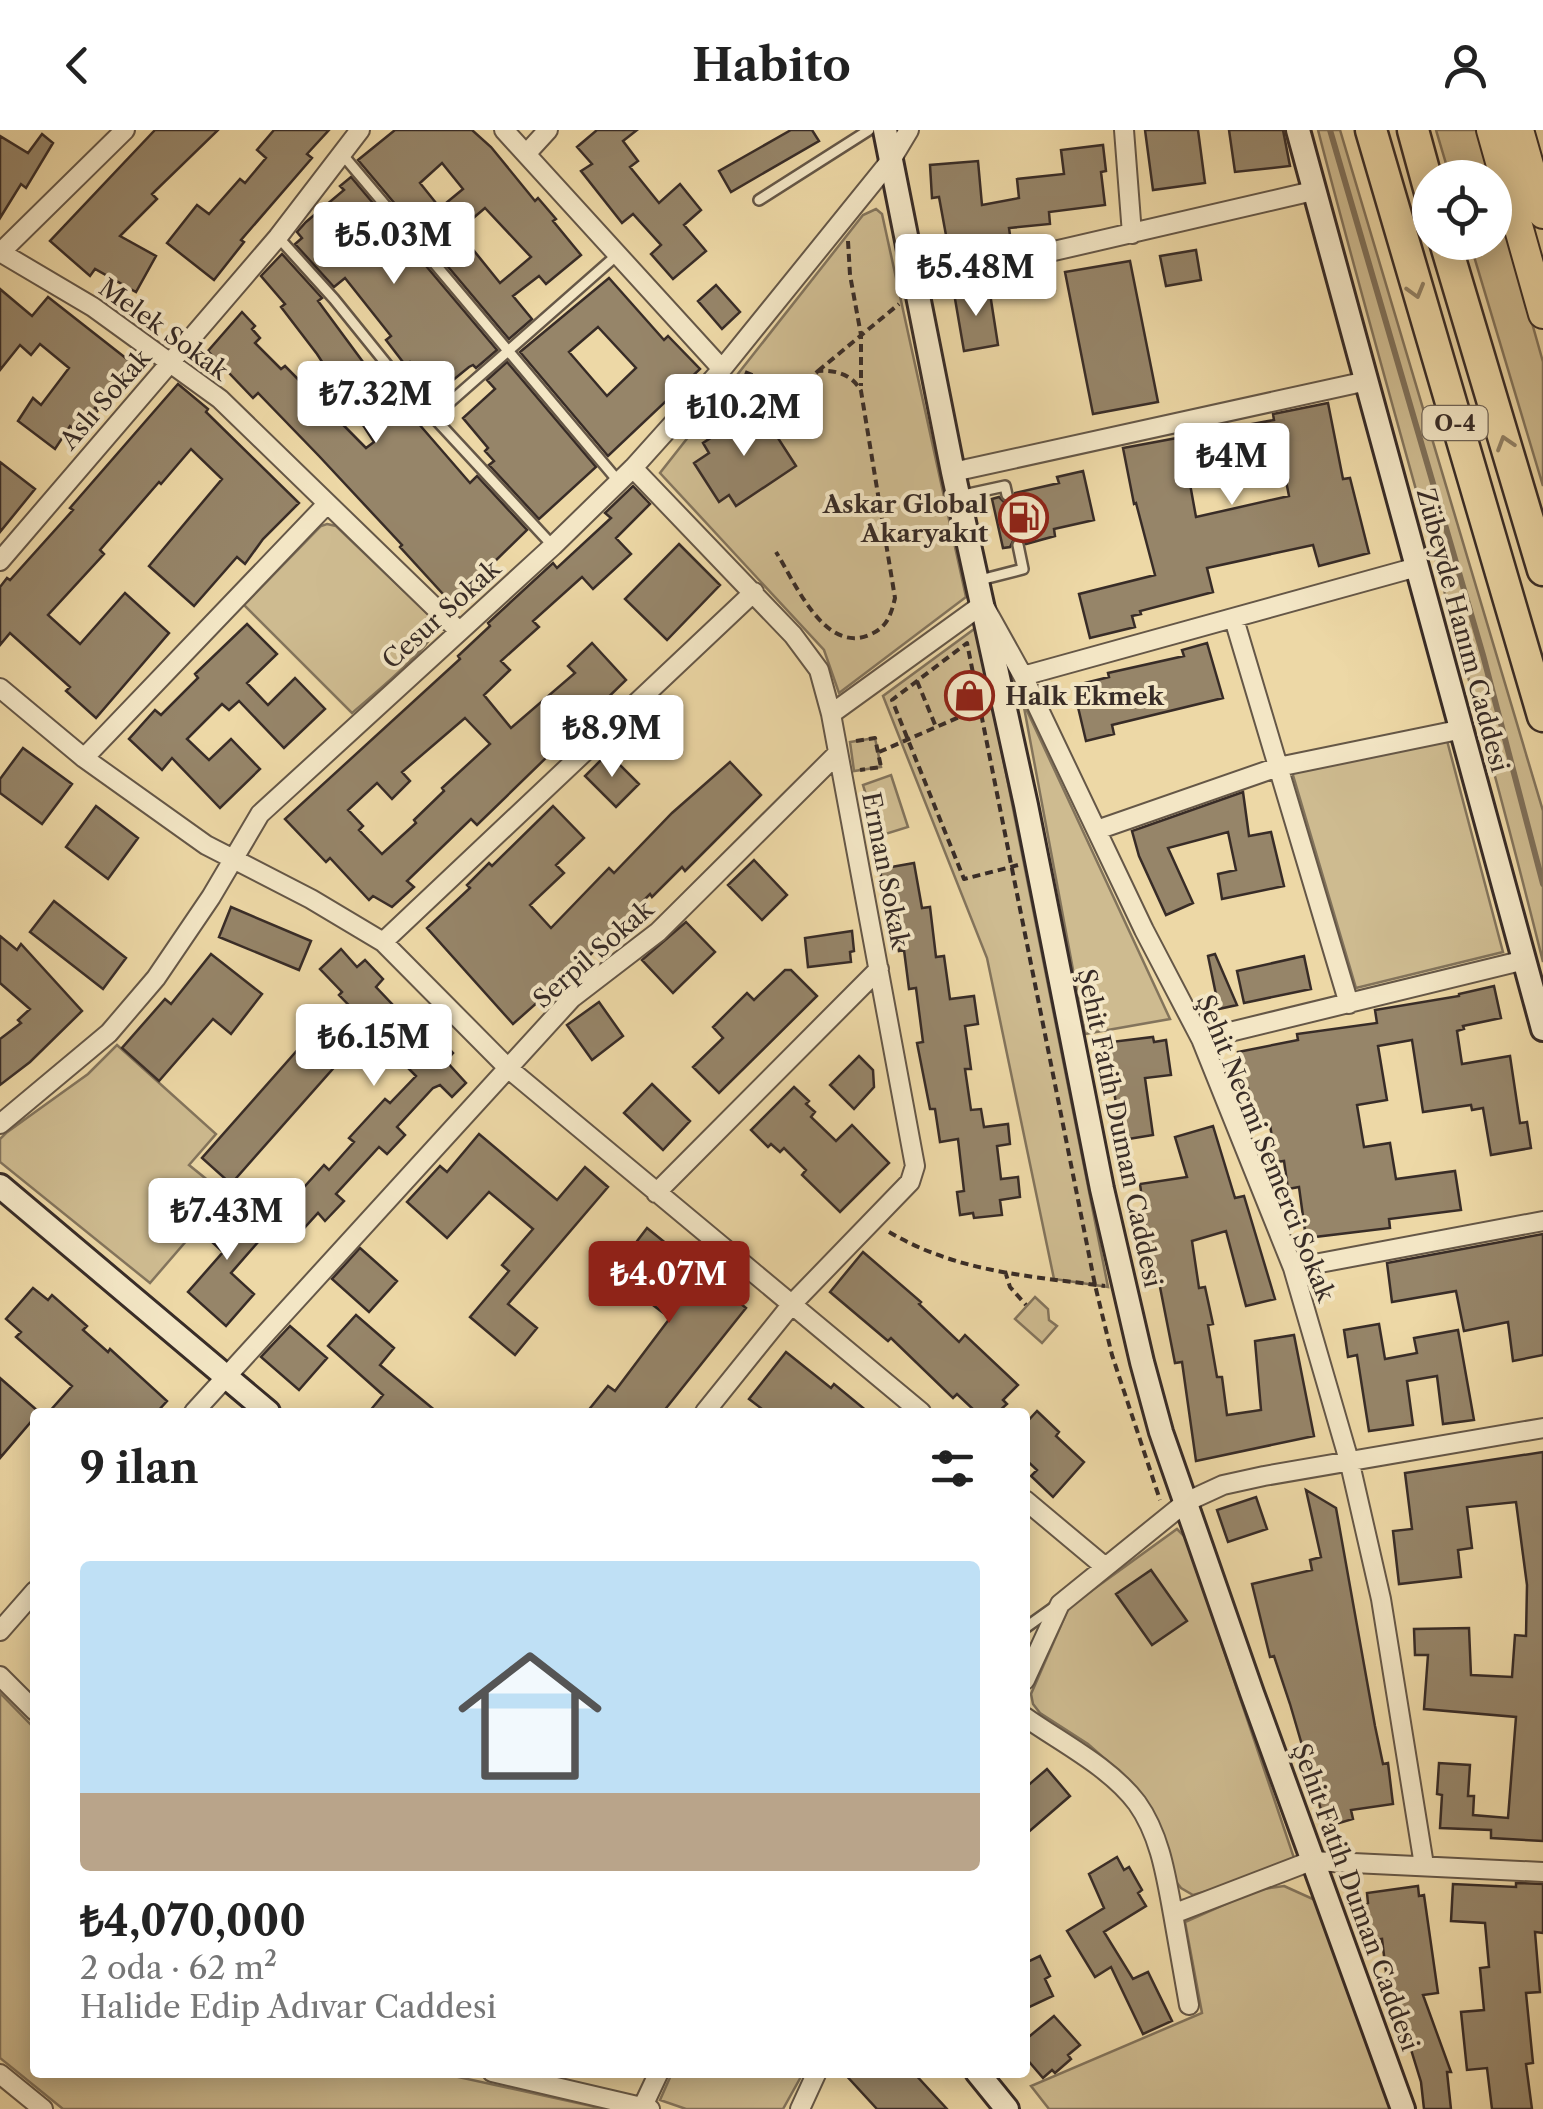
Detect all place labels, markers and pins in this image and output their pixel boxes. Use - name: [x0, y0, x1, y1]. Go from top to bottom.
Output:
- pin: ₺5.03M: [313, 202, 475, 287]
- pin: ₺5.48M: [895, 234, 1057, 319]
- pin: ₺7.32M: [295, 361, 457, 446]
- pin: ₺10.2M: [663, 374, 825, 459]
- pin: ₺4M: [1184, 423, 1280, 508]
- place label: Askar Global Akaryakıt: [822, 489, 988, 549]
- fuel station icon: Askar Global Akaryakıt: [997, 492, 1049, 544]
- shop icon: Halk Ekmek: [944, 670, 996, 722]
- place label: Halk Ekmek: [1005, 681, 1165, 712]
- pin: ₺8.9M: [542, 695, 682, 780]
- pin: ₺6.15M: [293, 1004, 455, 1089]
- pin: ₺7.43M: [146, 1178, 308, 1263]
- pin: ₺4.07M: [588, 1241, 750, 1326]

